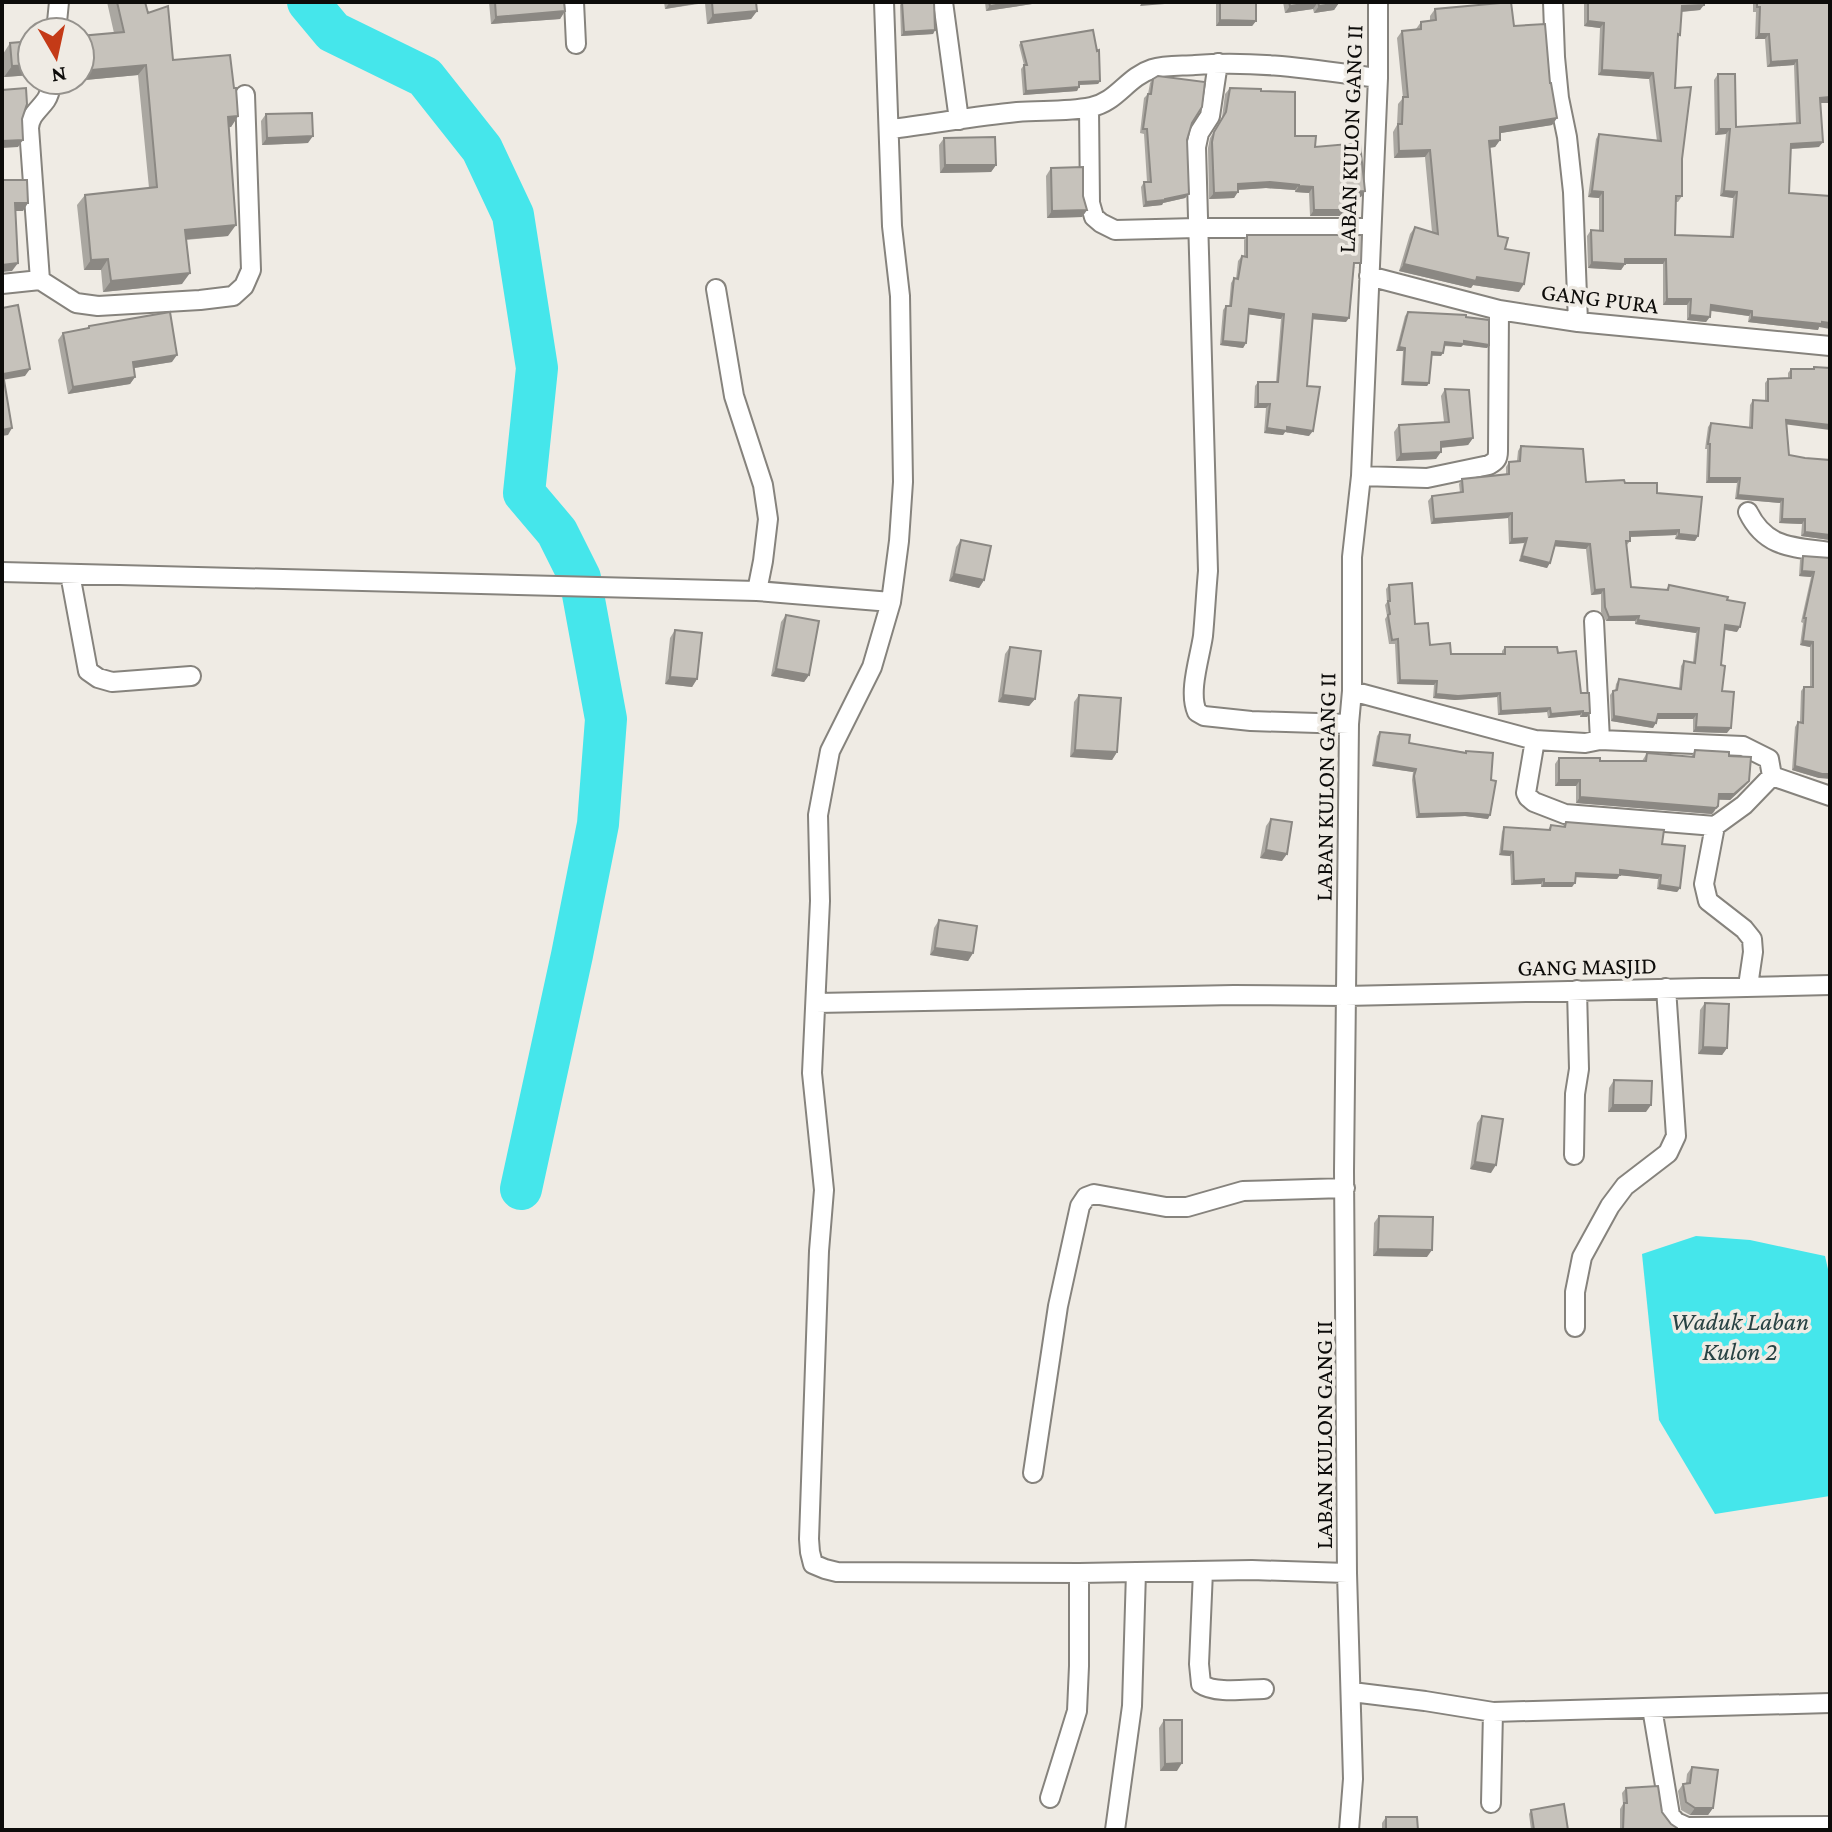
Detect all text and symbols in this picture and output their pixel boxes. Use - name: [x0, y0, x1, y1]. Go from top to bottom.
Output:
- north arrow: [16, 16, 96, 96]
- street label: LABAN KULON GANG II: [1333, 24, 1367, 254]
- text: N: [50, 62, 68, 89]
- street label: GANG PURA: [1540, 277, 1661, 319]
- street label: LABAN KULON GANG II: [1310, 672, 1340, 902]
- street label: GANG MASJID: [1517, 951, 1657, 981]
- water label: Waduk Laban Kulon 2: [1671, 1307, 1809, 1366]
- street label: LABAN KULON GANG II: [1310, 1321, 1337, 1549]

